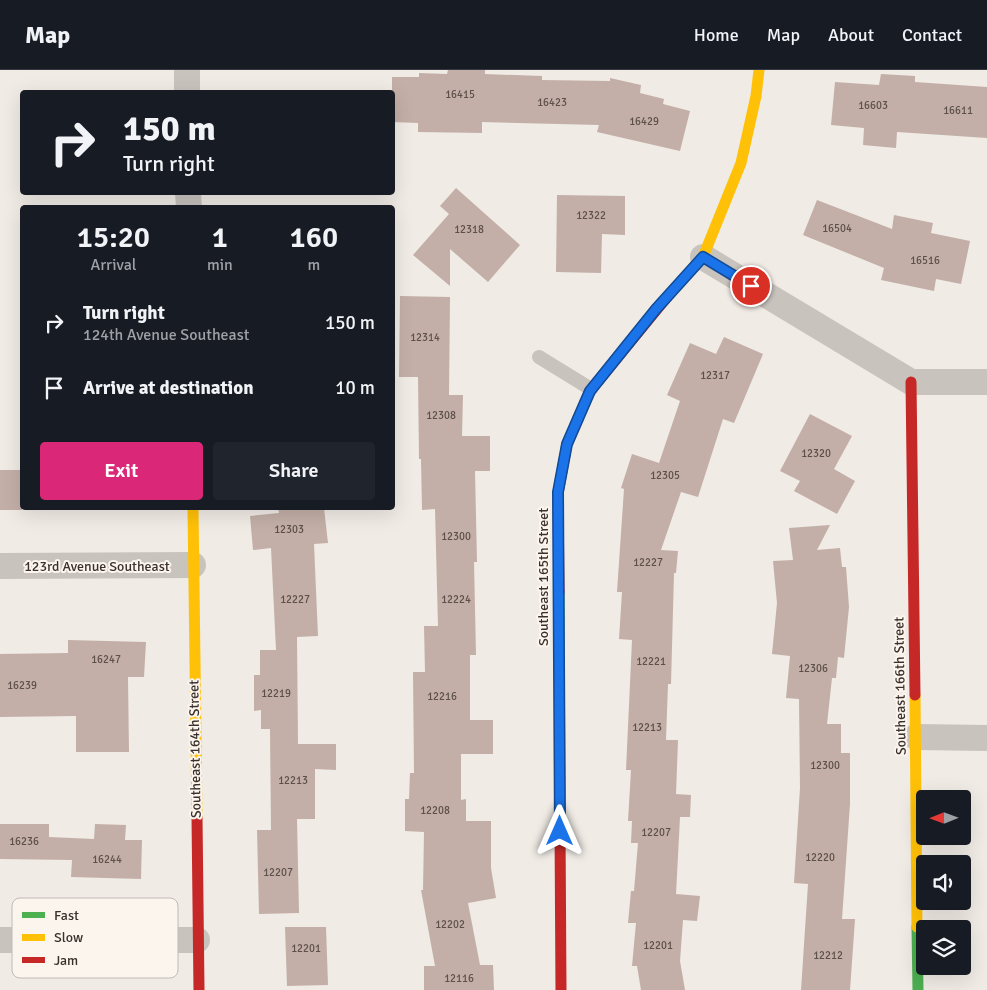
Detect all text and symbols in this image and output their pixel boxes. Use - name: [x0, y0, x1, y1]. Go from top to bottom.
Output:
- text: Map: [25, 20, 70, 50]
- text: Home: [694, 24, 739, 46]
- text: Map: [767, 24, 800, 46]
- text: About: [828, 24, 874, 46]
- text: Contact: [902, 24, 962, 46]
- house number: 16415: [445, 88, 475, 101]
- house number: 16423: [537, 96, 567, 109]
- house number: 16603: [858, 99, 888, 112]
- house number: 16611: [943, 104, 973, 117]
- text: 150 m: [123, 107, 216, 150]
- icon: right: [40, 110, 105, 175]
- house number: 16429: [629, 115, 659, 128]
- text: Turn right: [123, 150, 215, 177]
- house number: 12322: [576, 209, 606, 222]
- text: 15:20: [77, 219, 150, 256]
- text: 1: [212, 219, 228, 256]
- text: 160: [290, 219, 338, 256]
- house number: 16504: [822, 222, 852, 235]
- house number: 12318: [454, 223, 484, 236]
- house number: 16516: [910, 254, 940, 267]
- text: Arrival: [90, 255, 136, 275]
- text: min: [207, 255, 233, 275]
- text: m: [307, 255, 320, 275]
- pin: [730, 265, 772, 307]
- icon: arrive: [737, 272, 765, 300]
- text: Turn right: [83, 301, 165, 325]
- icon: right: [40, 309, 68, 337]
- text: 150 m: [325, 311, 375, 335]
- text: 124th Avenue Southeast: [83, 325, 249, 345]
- house number: 12314: [410, 331, 440, 344]
- house number: 12317: [700, 369, 730, 382]
- icon: arrive: [40, 374, 68, 402]
- text: Arrive at destination: [83, 376, 254, 400]
- text: 10 m: [335, 376, 375, 400]
- house number: 12308: [426, 409, 456, 422]
- button: Exit: [40, 442, 203, 500]
- button: Share: [213, 442, 375, 500]
- house number: 12320: [801, 447, 831, 460]
- house number: 12305: [650, 469, 680, 482]
- street label: Southeast 165th Street: [535, 508, 552, 646]
- house number: 12303: [274, 523, 304, 536]
- house number: 12300: [441, 530, 471, 543]
- house number: 12227: [633, 556, 663, 569]
- street label: 123rd Avenue Southeast: [24, 558, 170, 575]
- house number: 12227: [280, 593, 310, 606]
- house number: 12224: [441, 593, 471, 606]
- street label: Southeast 166th Street: [890, 617, 910, 755]
- house number: 16247: [91, 653, 121, 666]
- house number: 12221: [636, 655, 666, 668]
- house number: 12306: [798, 662, 828, 675]
- house number: 16239: [7, 679, 37, 692]
- street label: Southeast 164th Street: [185, 680, 205, 818]
- house number: 12219: [261, 687, 291, 700]
- house number: 12216: [427, 690, 457, 703]
- house number: 12213: [632, 721, 662, 734]
- house number: 12300: [810, 759, 840, 772]
- house number: 12213: [278, 774, 308, 787]
- north arrow: [916, 790, 971, 845]
- map controls: [916, 790, 971, 975]
- house number: 12208: [420, 804, 450, 817]
- position arrow: [533, 804, 585, 856]
- house number: 12207: [641, 826, 671, 839]
- house number: 16236: [9, 835, 39, 848]
- house number: 12220: [805, 851, 835, 864]
- house number: 16244: [92, 853, 122, 866]
- button: sound: [916, 855, 971, 910]
- house number: 12207: [263, 866, 293, 879]
- legend: [12, 898, 178, 978]
- text: Fast: [54, 907, 79, 924]
- house number: 12202: [435, 918, 465, 931]
- button: layers: [916, 920, 971, 975]
- text: Slow: [54, 929, 83, 946]
- house number: 12201: [643, 939, 673, 952]
- house number: 12201: [291, 942, 321, 955]
- house number: 12212: [813, 949, 843, 962]
- text: Jam: [54, 952, 78, 969]
- house number: 12116: [444, 972, 474, 985]

